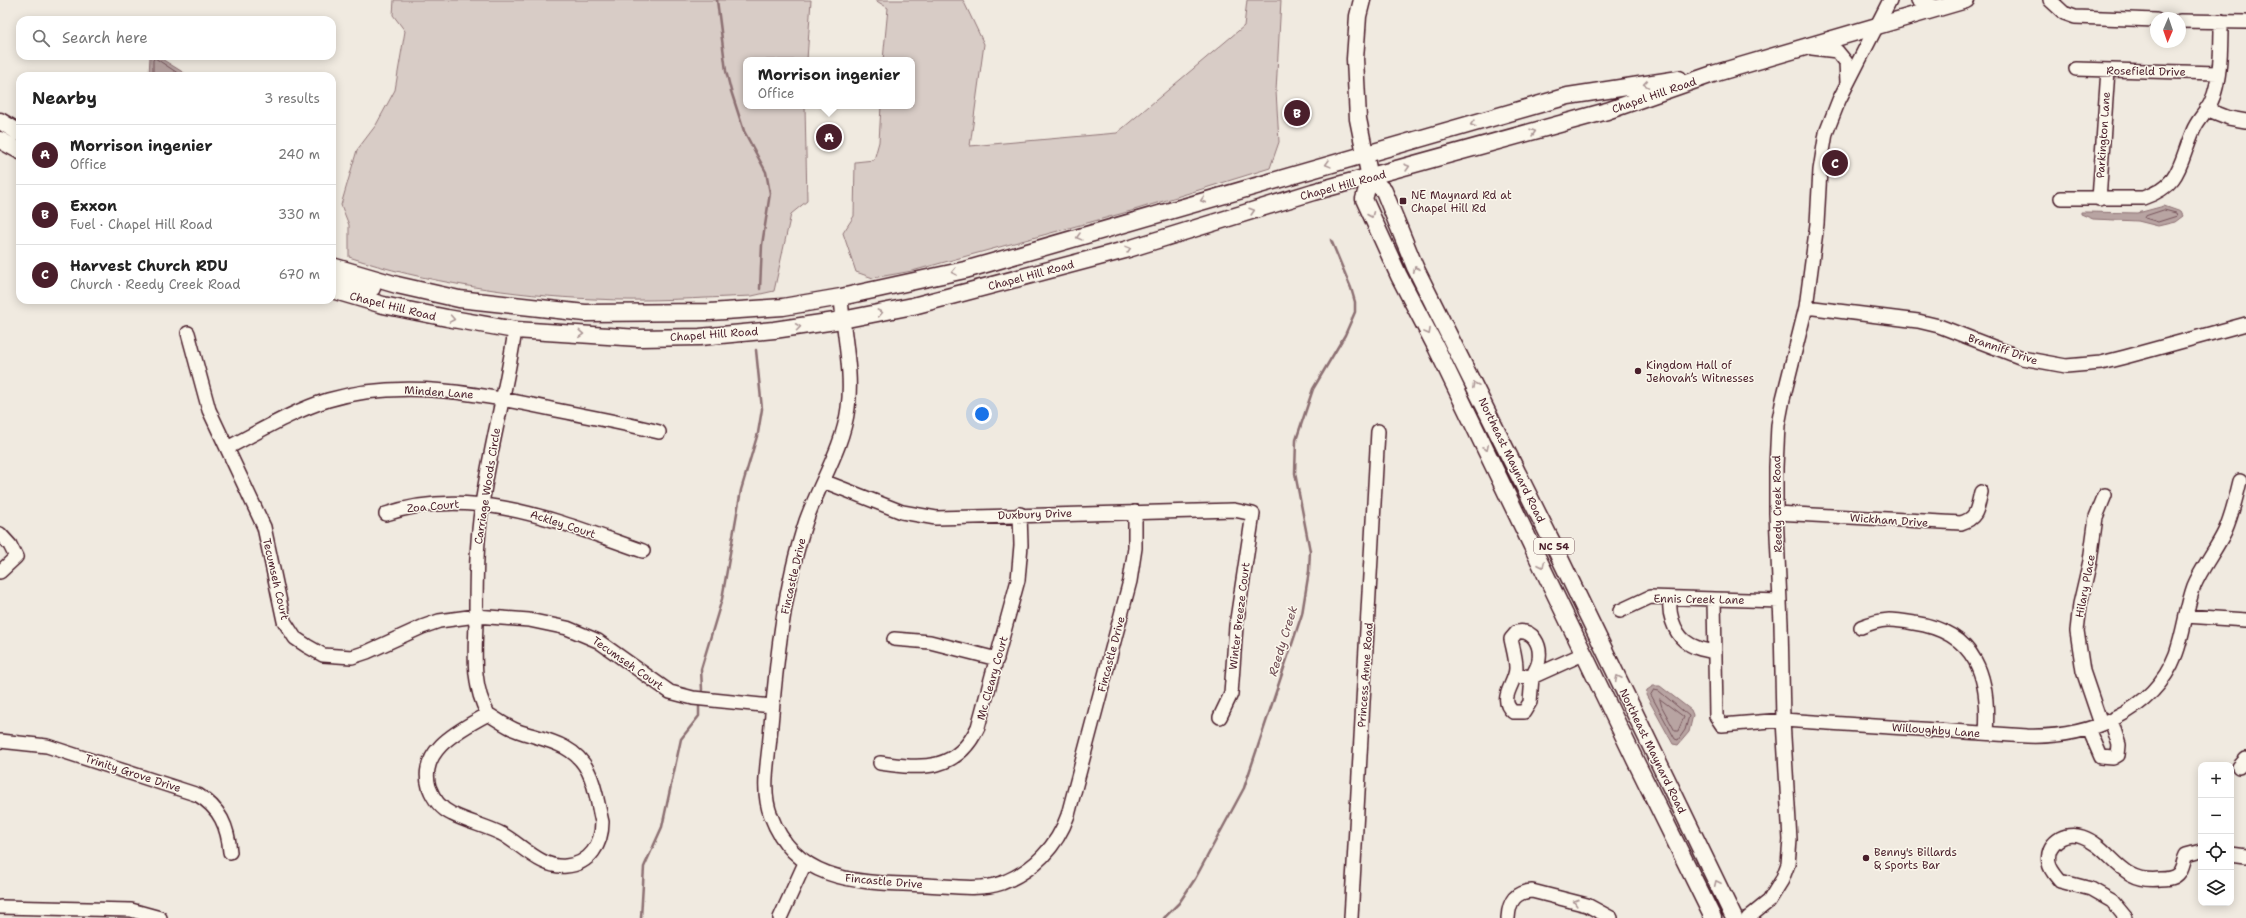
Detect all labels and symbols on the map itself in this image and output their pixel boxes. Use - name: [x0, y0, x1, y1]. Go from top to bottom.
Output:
- north arrow: [2150, 12, 2186, 48]
- street label: Rosefield Drive: [2106, 63, 2186, 80]
- street label: Chapel Hill Road: [1610, 74, 1698, 117]
- one-way arrow: [1643, 79, 1650, 88]
- street label: Parkington Lane: [2093, 91, 2114, 179]
- pin: B: [1284, 98, 1310, 128]
- one-way arrow: [1470, 119, 1477, 128]
- pin: A: [816, 122, 842, 152]
- one-way arrow: [1529, 129, 1536, 137]
- pin: C: [1822, 148, 1848, 178]
- one-way arrow: [1325, 159, 1332, 168]
- one-way arrow: [1404, 164, 1411, 172]
- street label: Chapel Hill Road: [1298, 167, 1388, 204]
- place label: NE Maynard Rd at Chapel Hill Rd: [1411, 188, 1512, 216]
- one-way arrow: [1200, 195, 1207, 204]
- marker: NE Maynard Rd at Chapel Hill Rd: [1398, 196, 1408, 206]
- one-way arrow: [1249, 207, 1256, 216]
- one-way arrow: [1366, 210, 1374, 218]
- one-way arrow: [1075, 232, 1082, 241]
- one-way arrow: [1124, 245, 1131, 254]
- street label: Chapel Hill Road: [986, 257, 1076, 294]
- one-way arrow: [1413, 265, 1421, 273]
- one-way arrow: [950, 268, 957, 276]
- street label: Chapel Hill Road: [348, 289, 438, 324]
- one-way arrow: [877, 309, 883, 318]
- one-way arrow: [448, 314, 455, 323]
- one-way arrow: [795, 323, 801, 332]
- street label: Chapel Hill Road: [669, 324, 759, 345]
- one-way arrow: [1423, 328, 1430, 335]
- one-way arrow: [577, 330, 584, 339]
- street label: Branniff Drive: [1966, 330, 2040, 368]
- place label: Kingdom Hall of Jehovah’s Witnesses: [1646, 358, 1754, 386]
- marker: Kingdom Hall of Jehovah’s Witnesses: [1633, 366, 1643, 376]
- one-way arrow: [1472, 381, 1479, 389]
- street label: Minden Lane: [404, 383, 474, 402]
- street label: Northeast Maynard Road: [1475, 395, 1548, 525]
- your location: [972, 404, 992, 424]
- street label: Carriage Woods Circle: [471, 427, 504, 545]
- one-way arrow: [1481, 444, 1489, 451]
- street label: Reedy Creek Road: [1769, 455, 1786, 553]
- street label: Zoa Court: [406, 497, 460, 516]
- street label: Duxbury Drive: [998, 506, 1072, 523]
- street label: Ackley Court: [528, 507, 598, 542]
- street label: Wickham Drive: [1849, 510, 1929, 531]
- street label: Fincastle Drive: [777, 536, 810, 616]
- street label: Tecumseh Court: [259, 537, 292, 622]
- road number: NC 54: [1534, 538, 1574, 554]
- street label: Hilary Place: [2072, 553, 2099, 619]
- street label: Winter Breeze Court: [1225, 561, 1254, 671]
- one-way arrow: [1537, 561, 1545, 569]
- street label: Ennis Creek Lane: [1653, 591, 1745, 608]
- water label: Reedy Creek: [1265, 604, 1301, 678]
- street label: Fincastle Drive: [1094, 615, 1129, 694]
- street label: Princess Anne Road: [1354, 622, 1377, 728]
- street label: Tecumseh Court: [589, 633, 666, 694]
- street label: Mc Cleary Court: [973, 634, 1012, 722]
- one-way arrow: [1615, 674, 1622, 682]
- street label: Northeast Maynard Road: [1616, 686, 1689, 816]
- street label: Willoughby Lane: [1891, 720, 1981, 741]
- street label: Trinity Grove Drive: [83, 751, 183, 796]
- place label: Benny's Billards & Sports Bar: [1874, 845, 1957, 873]
- marker: Benny's Billards & Sports Bar: [1861, 853, 1871, 863]
- street label: Fincastle Drive: [844, 871, 923, 892]
- one-way arrow: [1714, 879, 1722, 887]
- one-way arrow: [1573, 898, 1580, 907]

